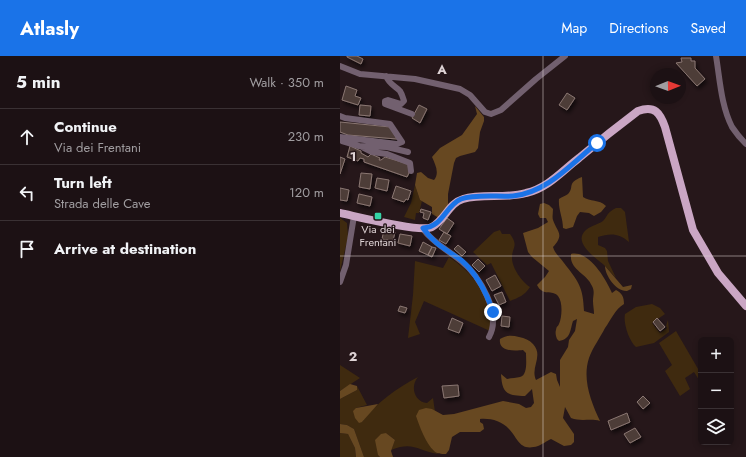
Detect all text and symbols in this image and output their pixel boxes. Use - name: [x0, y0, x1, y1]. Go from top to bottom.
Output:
- text: Atlasly: [20, 15, 79, 42]
- text: Map: [561, 18, 587, 38]
- text: Directions: [609, 18, 669, 38]
- text: Saved: [691, 18, 726, 38]
- text: A: [436, 60, 447, 79]
- north arrow: [650, 68, 686, 104]
- text: 5 min: [16, 70, 60, 94]
- text: Walk · 350 m: [249, 73, 324, 92]
- text: Continue: [54, 116, 117, 138]
- icon: ahead: [16, 126, 38, 148]
- text: 230 m: [288, 127, 324, 146]
- route start: [588, 134, 606, 152]
- text: Via dei Frentani: [54, 138, 141, 157]
- text: 1: [350, 147, 356, 166]
- text: Turn left: [54, 172, 112, 194]
- icon: left: [16, 182, 38, 204]
- text: 120 m: [289, 183, 324, 202]
- text: Strada delle Cave: [54, 194, 151, 213]
- marker: Via dei Frentani: [373, 211, 383, 221]
- place label: Via dei Frentani: [360, 221, 397, 250]
- icon: arrive: [16, 238, 38, 260]
- text: Arrive at destination: [54, 238, 196, 260]
- route end: [484, 303, 502, 321]
- map controls: [698, 337, 734, 445]
- button: +: [698, 337, 734, 373]
- text: 2: [349, 347, 357, 366]
- button: −: [698, 373, 734, 409]
- button: layers: [698, 409, 734, 445]

